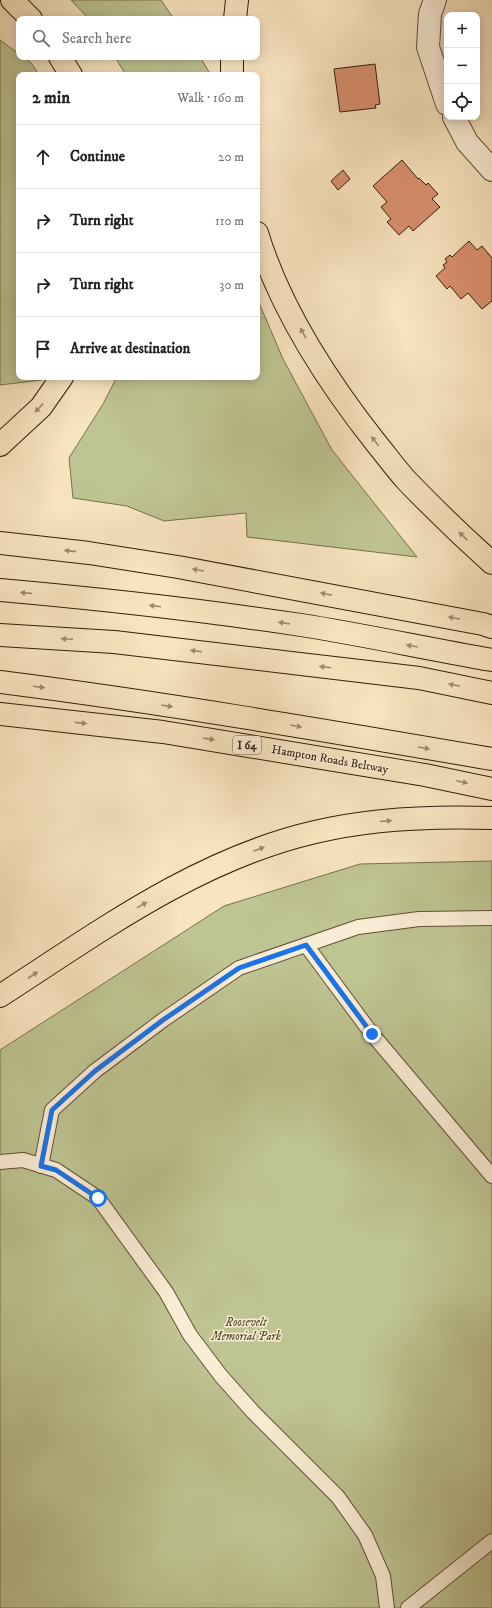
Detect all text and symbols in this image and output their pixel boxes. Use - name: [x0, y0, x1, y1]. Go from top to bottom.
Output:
- map controls: [444, 12, 480, 120]
- button: +: [444, 12, 480, 48]
- search box: [16, 16, 260, 60]
- icon: search: [30, 27, 52, 49]
- text: Search here: [62, 29, 131, 48]
- button: −: [444, 48, 480, 84]
- button: locate: [444, 84, 480, 120]
- text: 2 min: [32, 87, 70, 109]
- text: Walk · 160 m: [177, 90, 244, 106]
- icon: ahead: [32, 146, 54, 168]
- text: Continue: [70, 147, 125, 166]
- text: 20 m: [218, 149, 244, 165]
- icon: right: [32, 210, 54, 232]
- text: Turn right: [70, 211, 133, 230]
- text: 110 m: [215, 213, 244, 229]
- icon: right: [32, 274, 54, 296]
- text: Turn right: [70, 275, 133, 294]
- text: 30 m: [220, 277, 244, 293]
- one-way arrow: [299, 328, 306, 339]
- icon: arrive: [32, 338, 54, 360]
- text: Arrive at destination: [70, 339, 190, 358]
- one-way arrow: [34, 403, 44, 413]
- one-way arrow: [371, 436, 379, 447]
- one-way arrow: [459, 532, 468, 541]
- one-way arrow: [64, 548, 76, 554]
- one-way arrow: [192, 567, 205, 573]
- one-way arrow: [20, 589, 32, 596]
- one-way arrow: [320, 591, 332, 597]
- one-way arrow: [149, 603, 161, 609]
- one-way arrow: [448, 615, 460, 621]
- one-way arrow: [278, 620, 290, 626]
- one-way arrow: [60, 636, 73, 642]
- one-way arrow: [406, 642, 418, 648]
- one-way arrow: [190, 648, 202, 654]
- one-way arrow: [319, 664, 331, 670]
- one-way arrow: [448, 682, 460, 688]
- one-way arrow: [33, 684, 45, 690]
- one-way arrow: [161, 703, 173, 709]
- one-way arrow: [74, 720, 87, 726]
- one-way arrow: [290, 723, 302, 729]
- one-way arrow: [203, 736, 216, 742]
- road number: I 64: [233, 736, 261, 754]
- street label: Hampton Roads Beltway: [270, 742, 390, 777]
- one-way arrow: [418, 745, 430, 751]
- one-way arrow: [456, 780, 468, 786]
- one-way arrow: [380, 818, 392, 824]
- one-way arrow: [254, 846, 266, 852]
- one-way arrow: [136, 901, 148, 908]
- one-way arrow: [28, 971, 38, 979]
- route end: [363, 1025, 381, 1043]
- route start: [89, 1189, 107, 1207]
- park label: Roosevelt Memorial Park: [210, 1315, 281, 1344]

